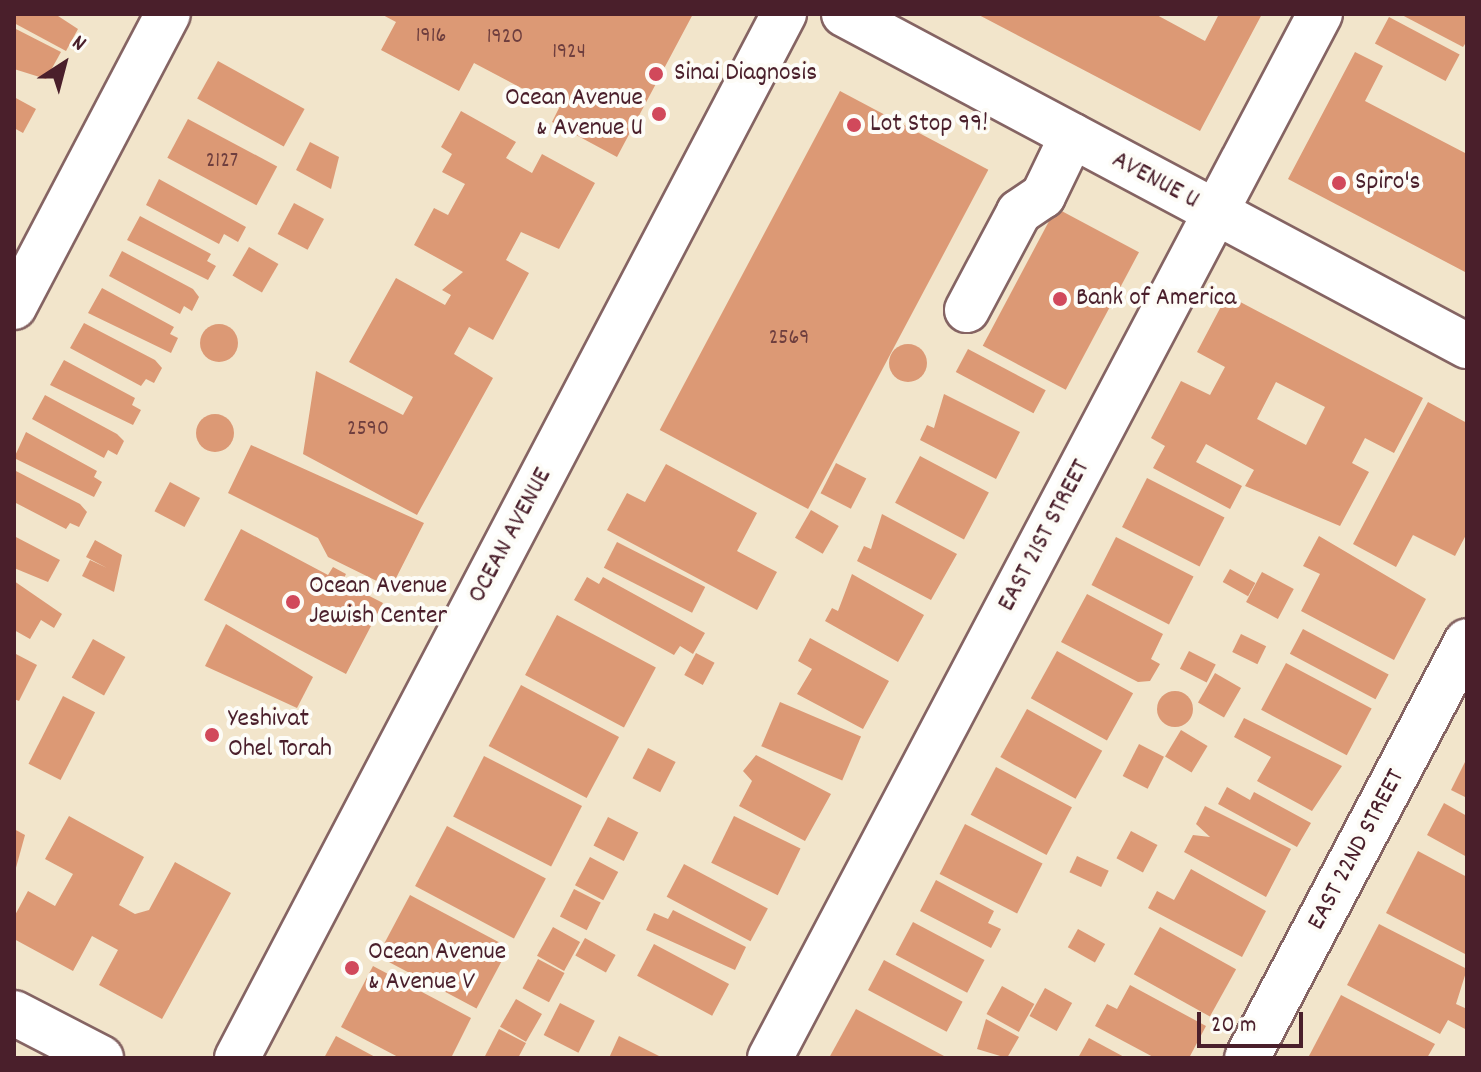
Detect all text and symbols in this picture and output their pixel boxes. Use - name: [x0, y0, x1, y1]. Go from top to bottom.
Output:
- north arrow: [24, 24, 104, 104]
- house number: 1916: [416, 24, 446, 50]
- house number: 1920: [487, 25, 523, 51]
- text: N: [65, 28, 92, 60]
- house number: 1924: [552, 40, 586, 66]
- place label: Sinai Diagnosis: [674, 58, 817, 90]
- marker: Sinai Diagnosis: [645, 63, 667, 85]
- place label: Ocean Avenue & Avenue U: [505, 83, 643, 144]
- marker: Ocean Avenue & Avenue U: [650, 105, 668, 123]
- place label: Lot Stop 99!: [870, 109, 988, 141]
- marker: Lot Stop 99!: [845, 116, 863, 134]
- street label: AVENUE U: [1106, 145, 1204, 217]
- house number: 2127: [206, 149, 238, 175]
- place label: Spiro's: [1355, 167, 1420, 199]
- marker: Spiro's: [1330, 174, 1348, 192]
- place label: Bank of America: [1076, 283, 1236, 315]
- marker: Bank of America: [1051, 290, 1069, 308]
- house number: 2569: [769, 326, 809, 352]
- house number: 2590: [347, 417, 389, 443]
- street label: EAST 21ST STREET: [992, 455, 1098, 617]
- street label: OCEAN AVENUE: [462, 463, 560, 609]
- place label: Ocean Avenue Jewish Center: [309, 571, 447, 632]
- marker: Ocean Avenue Jewish Center: [284, 593, 302, 611]
- place label: Yeshivat Ohel Torah: [228, 704, 332, 766]
- marker: Yeshivat Ohel Torah: [203, 726, 221, 744]
- street label: EAST 22ND STREET: [1302, 764, 1412, 936]
- place label: Ocean Avenue & Avenue V: [368, 937, 506, 998]
- marker: Ocean Avenue & Avenue V: [343, 959, 361, 977]
- scale bar: [1201, 996, 1307, 1046]
- text: 20 m: [1211, 1009, 1257, 1043]

